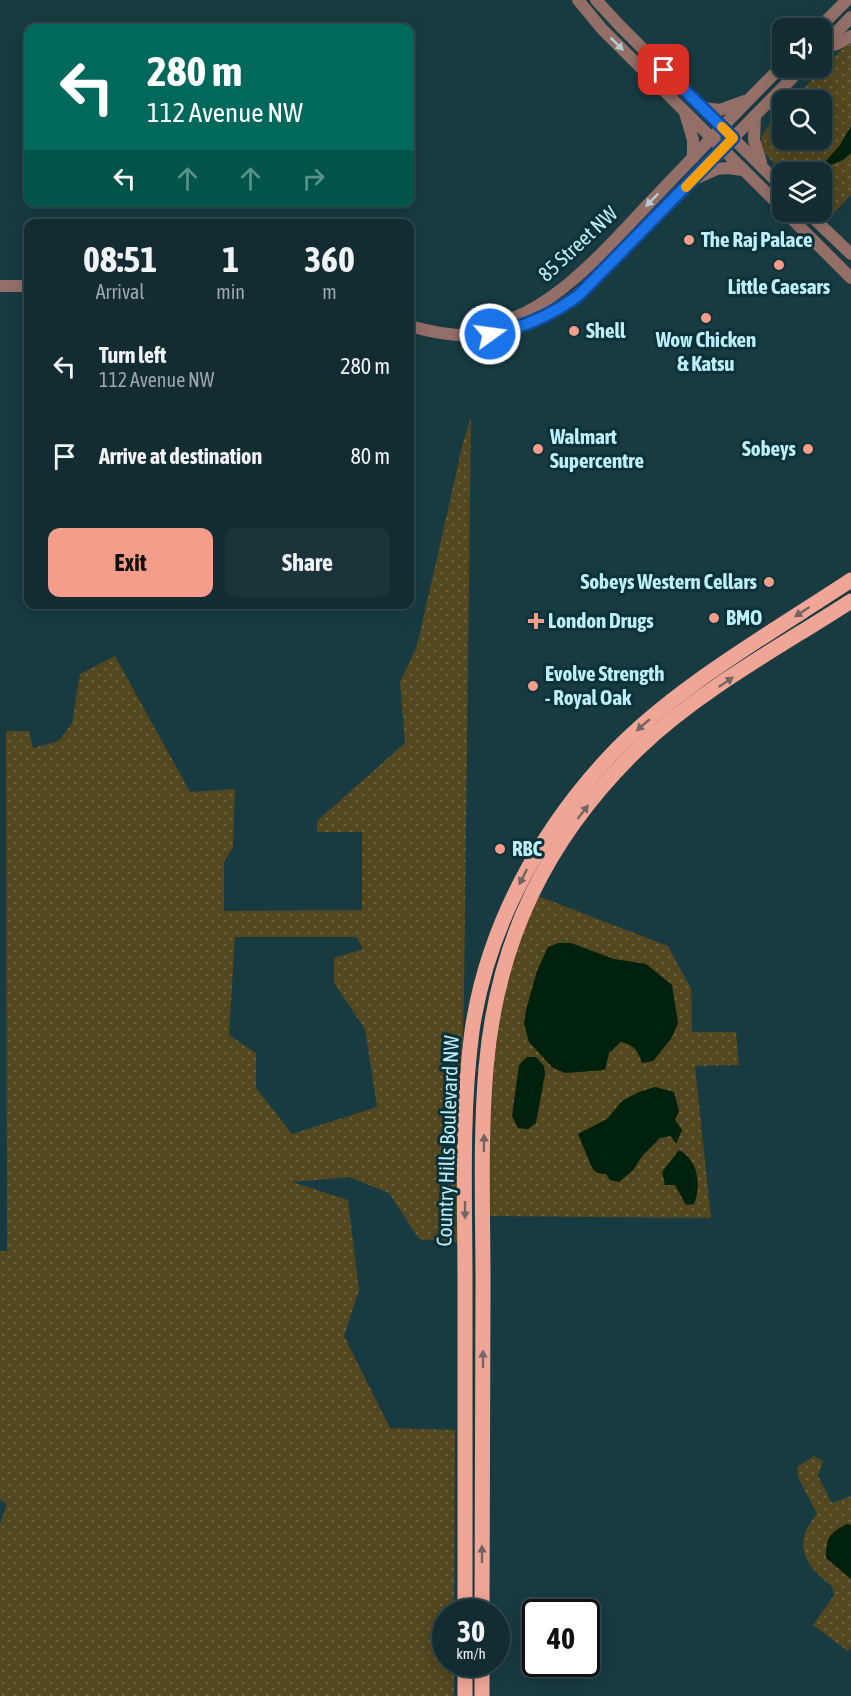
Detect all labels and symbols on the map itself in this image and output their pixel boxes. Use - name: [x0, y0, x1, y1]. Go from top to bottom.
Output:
- one-way arrow: [609, 36, 623, 50]
- pin: [638, 44, 689, 95]
- one-way arrow: [645, 192, 659, 207]
- street label: 85 Street NW: [533, 200, 622, 286]
- place label: The Raj Palace: [701, 227, 813, 251]
- marker: The Raj Palace: [682, 233, 696, 247]
- marker: Little Caesars: [772, 258, 786, 272]
- place label: Little Caesars: [728, 274, 831, 298]
- position arrow: [458, 302, 522, 366]
- marker: Wow Chicken & Katsu: [699, 311, 713, 325]
- place label: Shell: [586, 318, 626, 342]
- marker: Shell: [567, 324, 581, 338]
- place label: Wow Chicken & Katsu: [655, 327, 756, 375]
- place label: Walmart Supercentre: [549, 424, 644, 472]
- place label: Sobeys: [742, 436, 797, 460]
- marker: Walmart Supercentre: [531, 442, 545, 456]
- marker: Sobeys: [801, 442, 815, 456]
- place label: Sobeys Western Cellars: [580, 569, 758, 593]
- marker: Sobeys Western Cellars: [762, 575, 776, 589]
- place label: BMO: [726, 605, 762, 629]
- one-way arrow: [794, 606, 810, 617]
- place label: London Drugs: [548, 608, 654, 632]
- marker: BMO: [707, 611, 721, 625]
- marker: London Drugs: [529, 614, 543, 628]
- place label: Evolve Strength - Royal Oak: [545, 661, 665, 709]
- one-way arrow: [718, 676, 734, 687]
- marker: Evolve Strength - Royal Oak: [526, 679, 540, 693]
- one-way arrow: [635, 718, 651, 731]
- one-way arrow: [576, 805, 588, 820]
- place label: RBC: [512, 836, 542, 860]
- marker: RBC: [493, 842, 507, 856]
- one-way arrow: [519, 868, 529, 886]
- street label: Country Hills Boulevard NW: [431, 1034, 463, 1247]
- one-way arrow: [479, 1134, 489, 1153]
- one-way arrow: [461, 1200, 470, 1219]
- one-way arrow: [478, 1350, 488, 1369]
- one-way arrow: [477, 1545, 487, 1564]
- speed limit sign: 40: [522, 1599, 600, 1677]

